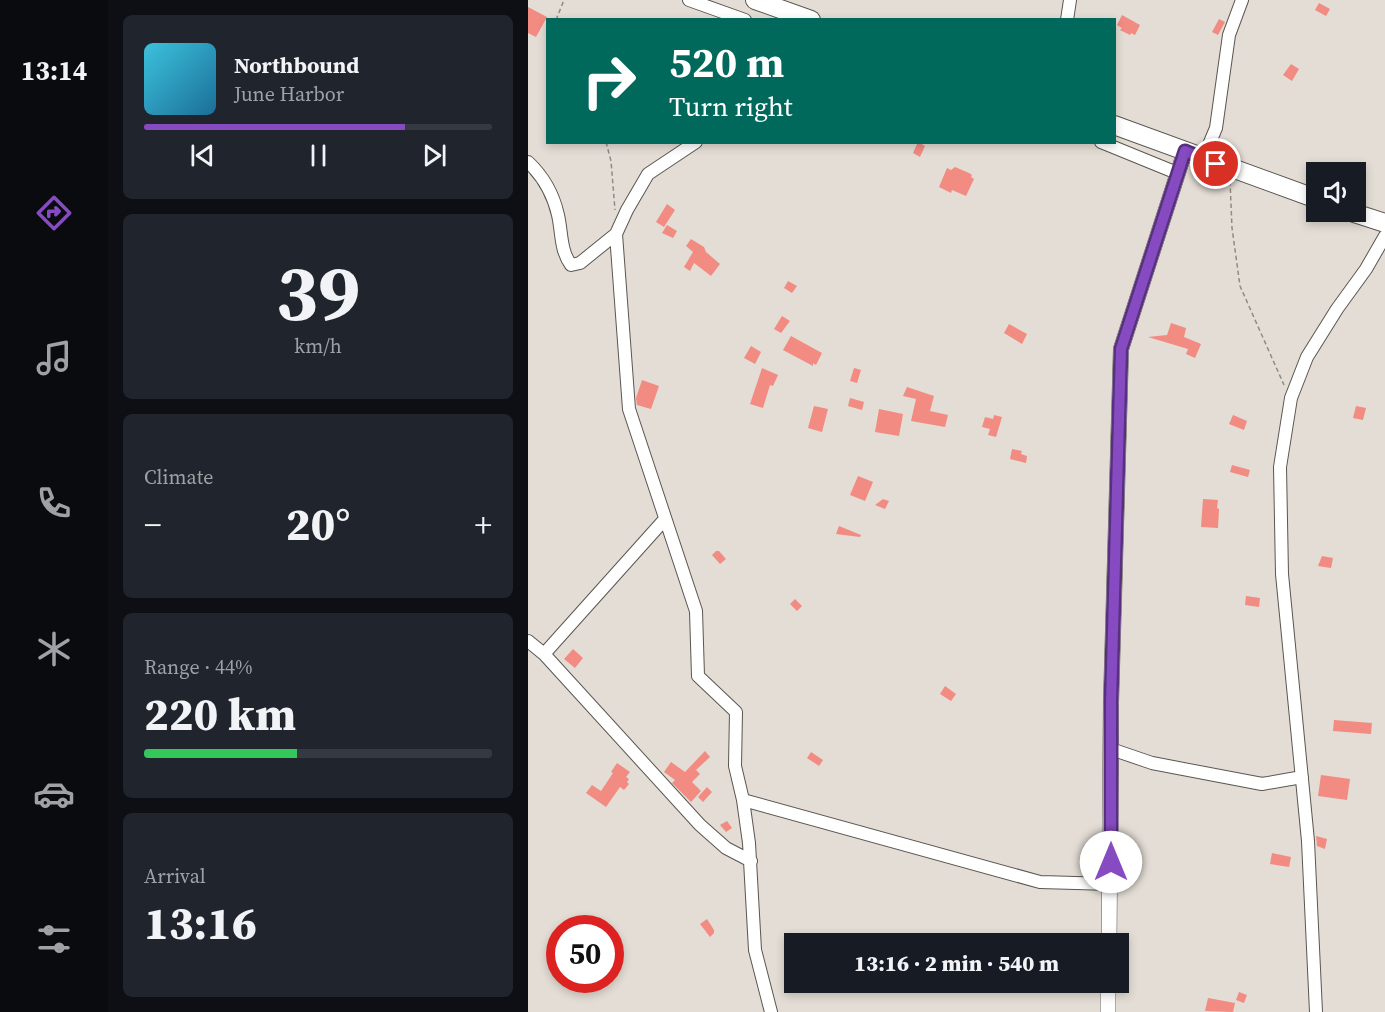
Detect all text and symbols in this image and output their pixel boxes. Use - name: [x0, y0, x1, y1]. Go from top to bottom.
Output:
- text: 520 m: [669, 33, 784, 91]
- icon: right: [570, 42, 648, 120]
- text: Northbound: [234, 50, 359, 80]
- text: 13:14: [21, 52, 87, 89]
- text: June Harbor: [234, 80, 344, 108]
- text: Turn right: [669, 88, 793, 125]
- pin: [1190, 138, 1241, 189]
- icon: previous: [186, 139, 219, 172]
- icon: pause: [302, 139, 335, 172]
- icon: next: [418, 139, 451, 172]
- icon: arrive: [1199, 147, 1232, 180]
- map controls: [1306, 162, 1366, 222]
- button: sound: [1306, 162, 1366, 222]
- icon: directions: [33, 192, 75, 234]
- text: 39: [276, 239, 360, 346]
- text: km/h: [294, 332, 342, 360]
- icon: music: [33, 337, 75, 379]
- text: Climate: [144, 463, 213, 491]
- icon: phone: [33, 482, 75, 524]
- text: 20°: [286, 493, 350, 555]
- text: −: [144, 502, 162, 547]
- text: +: [474, 502, 492, 547]
- icon: climate: [33, 628, 75, 670]
- text: Range · 44%: [144, 653, 253, 681]
- text: 220 km: [144, 683, 296, 745]
- icon: car: [33, 773, 75, 815]
- position arrow: [1079, 830, 1143, 894]
- text: Arrival: [144, 862, 206, 890]
- text: 13:16: [144, 892, 257, 954]
- speed limit sign: 50: [546, 915, 624, 993]
- icon: filters: [33, 918, 75, 960]
- text: 13:16 · 2 min · 540 m: [854, 948, 1059, 978]

